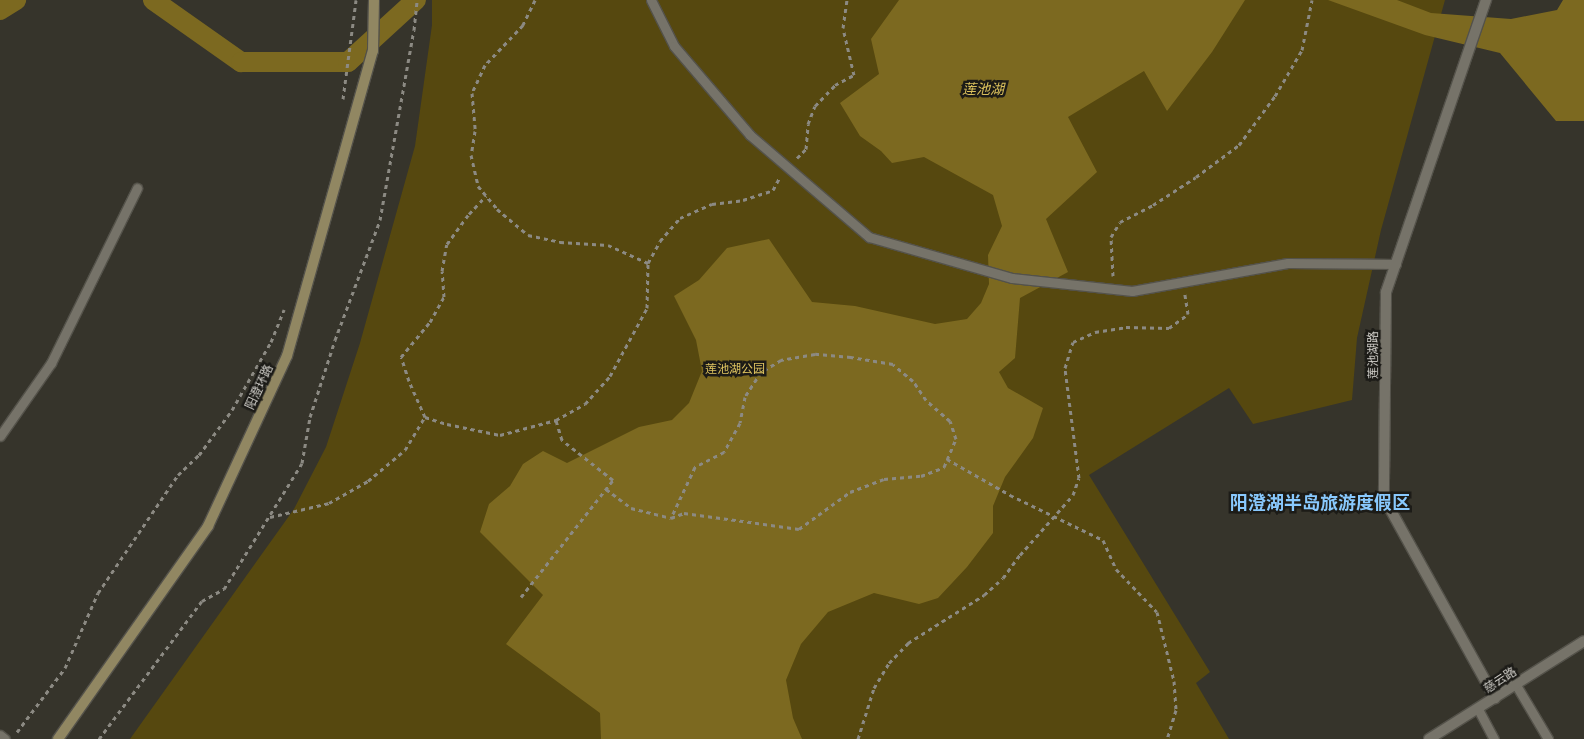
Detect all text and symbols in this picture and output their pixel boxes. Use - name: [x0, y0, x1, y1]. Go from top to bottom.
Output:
- water label: 莲池湖: [962, 81, 1004, 97]
- street label: 莲池湖路: [1366, 331, 1380, 379]
- street label: 阳澄环路: [242, 362, 276, 412]
- park label: 莲池湖公园: [705, 362, 765, 376]
- district label: 阳澄湖半岛旅游度假区: [1230, 492, 1410, 514]
- street label: 慈云路: [1481, 664, 1519, 696]

